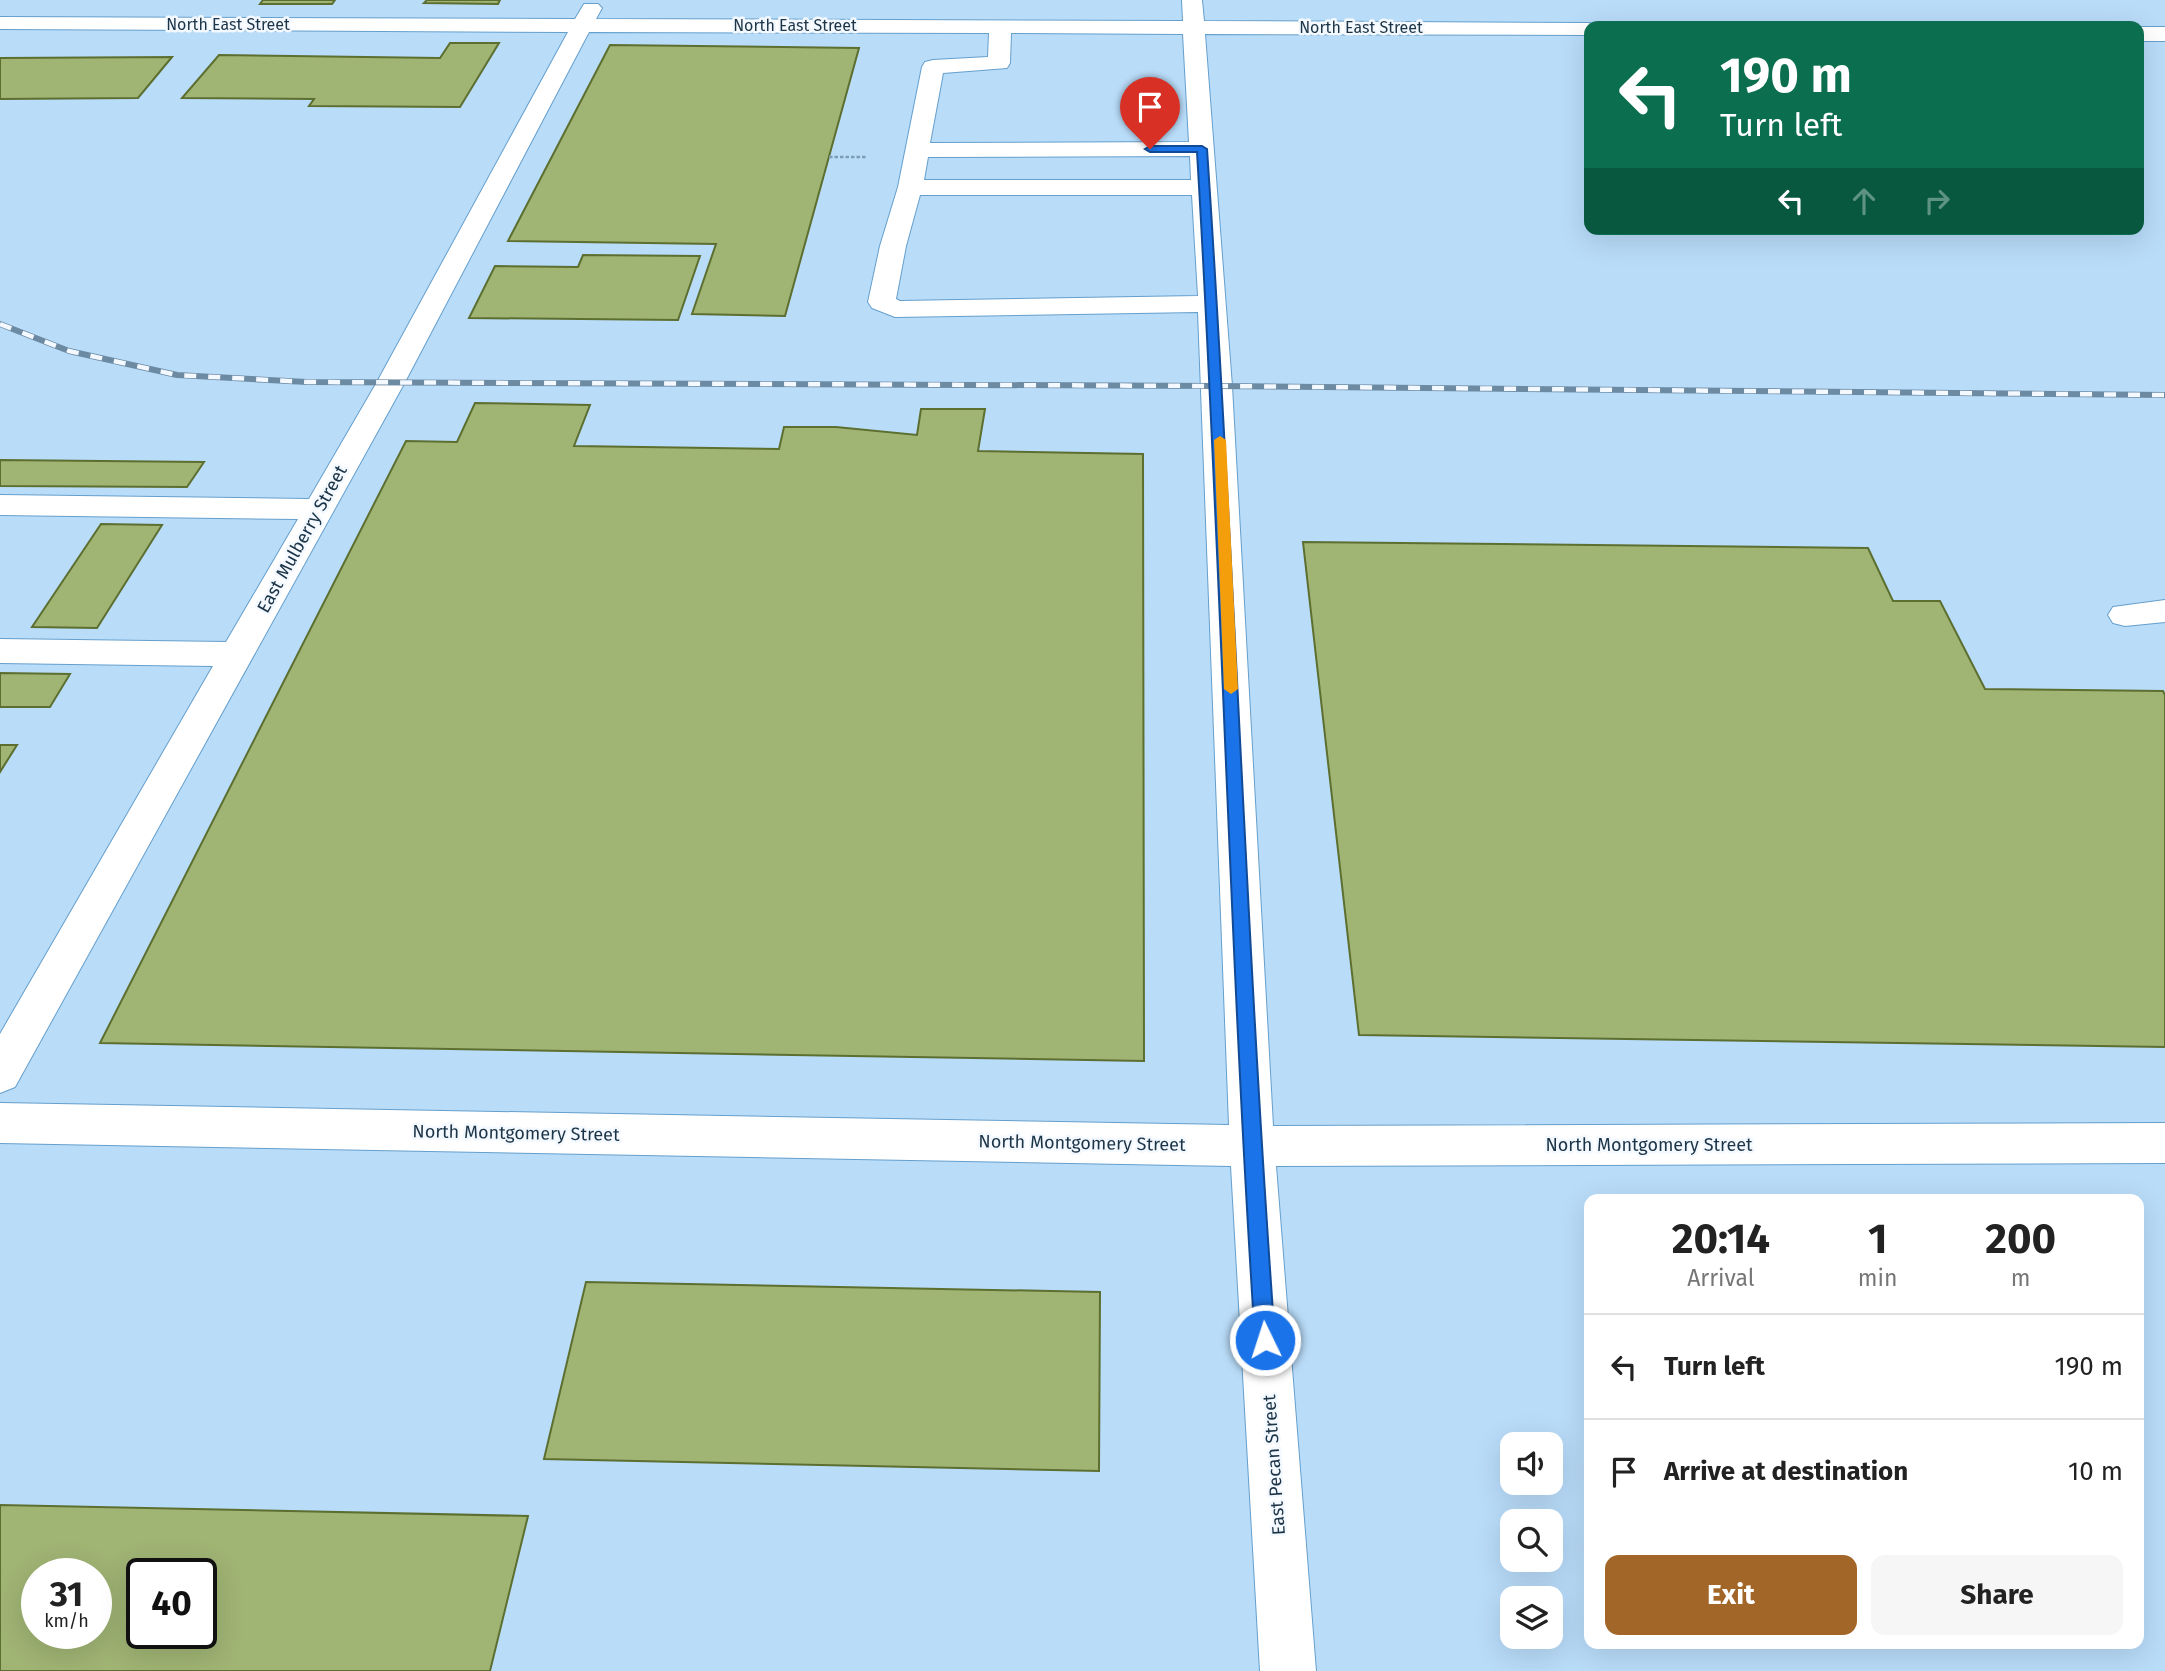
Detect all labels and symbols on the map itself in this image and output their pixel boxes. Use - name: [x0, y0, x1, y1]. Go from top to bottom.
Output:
- street label: North East Street: [166, 15, 290, 34]
- street label: North East Street: [733, 16, 857, 35]
- street label: North East Street: [1299, 18, 1423, 37]
- pin: [1120, 77, 1180, 149]
- street label: East Mulberry Street: [252, 461, 352, 617]
- street label: North Montgomery Street: [412, 1120, 620, 1146]
- street label: North Montgomery Street: [978, 1130, 1186, 1156]
- street label: North Montgomery Street: [1545, 1134, 1753, 1156]
- position arrow: [1228, 1303, 1302, 1377]
- street label: East Pecan Street: [1258, 1394, 1290, 1536]
- speed limit sign: 40: [126, 1558, 217, 1649]

